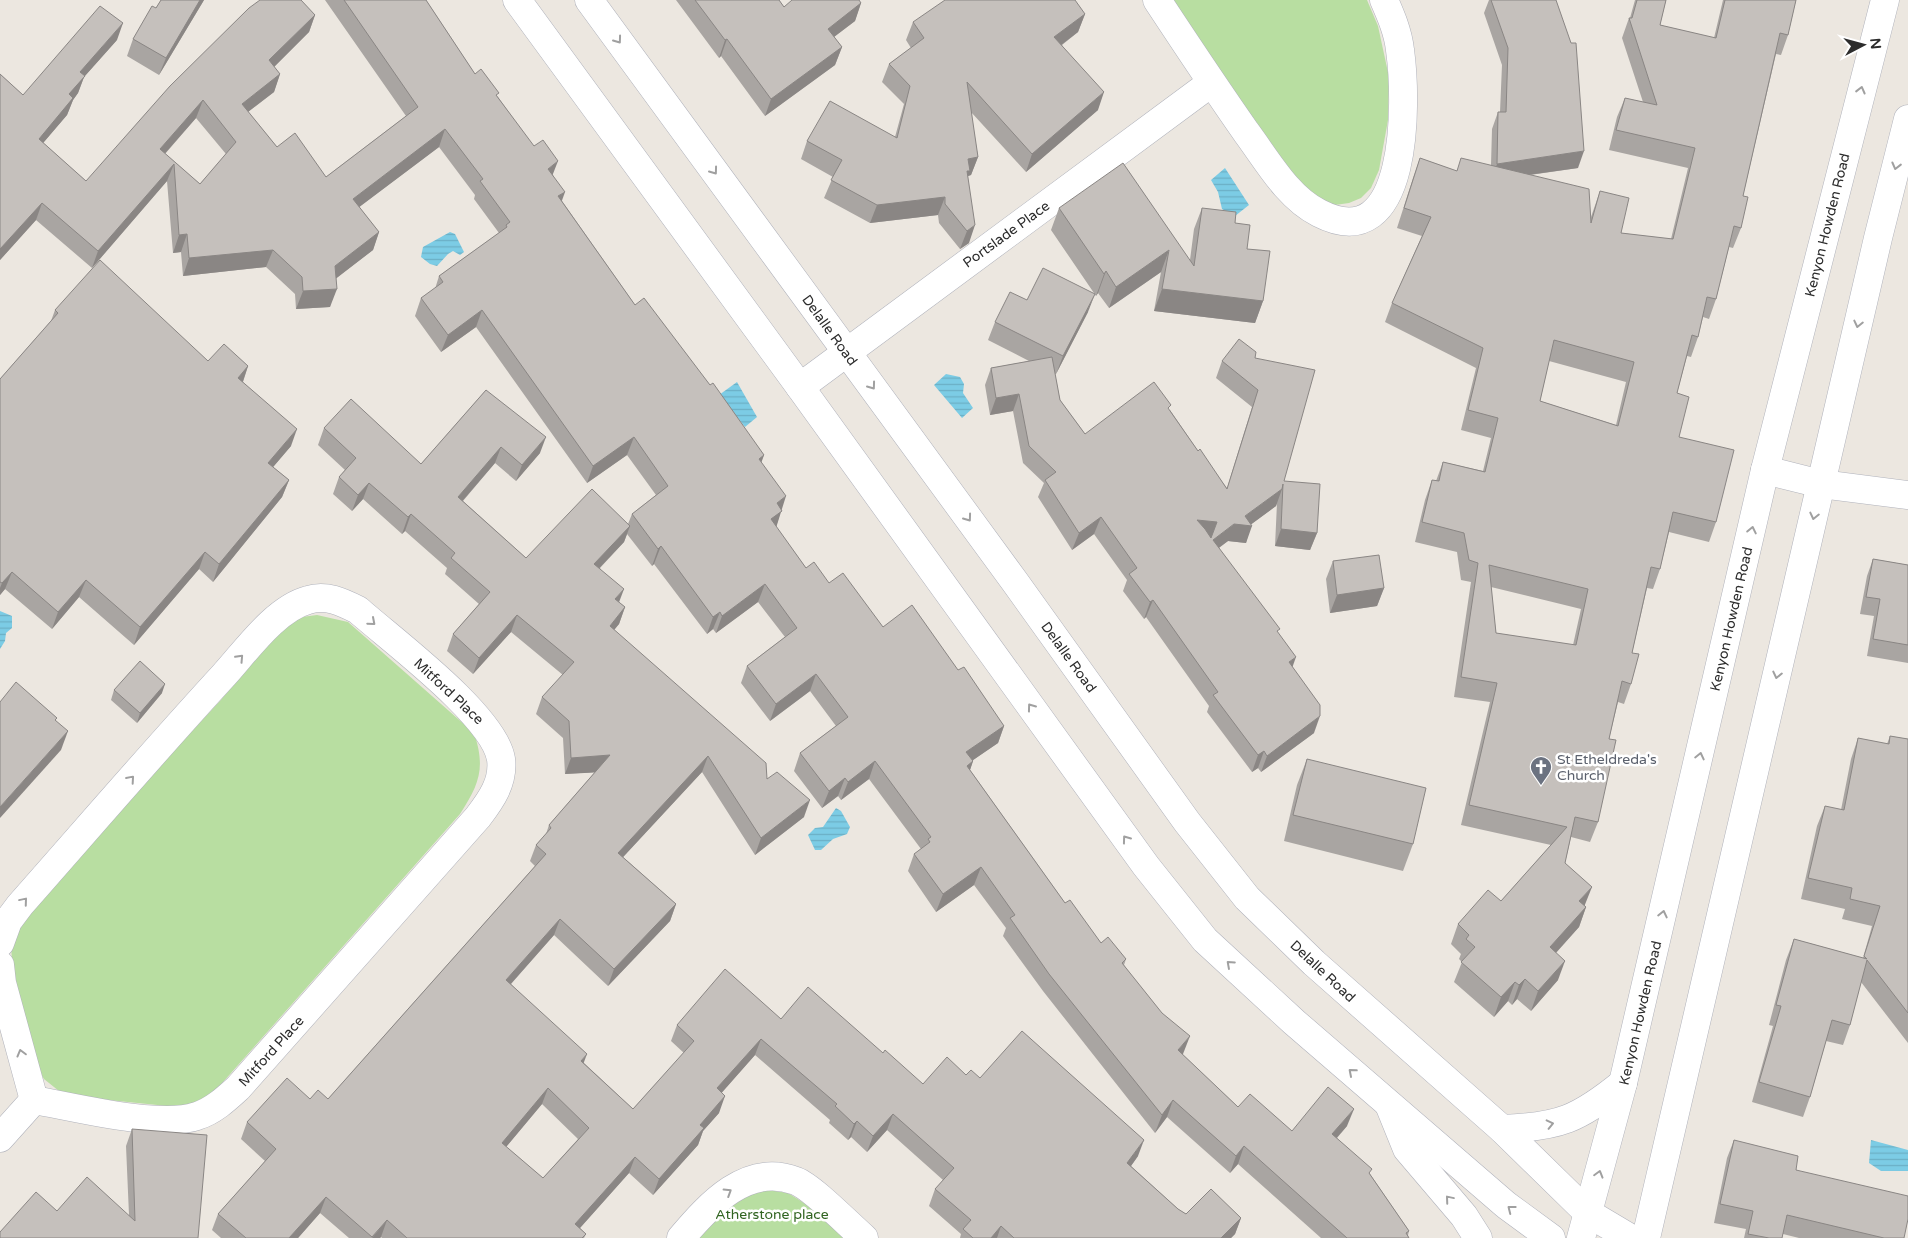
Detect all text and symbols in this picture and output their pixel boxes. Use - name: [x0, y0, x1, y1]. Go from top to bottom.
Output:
- north arrow: [1838, 20, 1888, 70]
- one-way arrow: [612, 34, 621, 43]
- text: N: [1866, 37, 1884, 50]
- one-way arrow: [1855, 85, 1866, 94]
- street label: Kenyon Howden Road: [1801, 151, 1854, 299]
- one-way arrow: [1891, 161, 1902, 170]
- one-way arrow: [708, 165, 716, 174]
- street label: Portslade Place: [960, 197, 1053, 272]
- street label: Delalle Road: [798, 292, 861, 369]
- one-way arrow: [1853, 319, 1864, 328]
- one-way arrow: [866, 380, 875, 390]
- one-way arrow: [962, 512, 971, 521]
- one-way arrow: [1809, 512, 1820, 521]
- one-way arrow: [1746, 525, 1757, 534]
- street label: Kenyon Howden Road: [1707, 545, 1756, 693]
- one-way arrow: [366, 616, 375, 625]
- street label: Delalle Road: [1037, 619, 1100, 696]
- one-way arrow: [234, 654, 243, 663]
- street label: Mitford Place: [410, 655, 487, 728]
- one-way arrow: [1773, 670, 1783, 679]
- one-way arrow: [1028, 704, 1037, 713]
- place label: St Etheldreda's Church: [1557, 751, 1657, 784]
- one-way arrow: [1694, 752, 1704, 761]
- church icon: St Etheldreda's Church: [1529, 755, 1553, 786]
- one-way arrow: [125, 776, 134, 785]
- one-way arrow: [1123, 835, 1132, 845]
- one-way arrow: [18, 898, 27, 907]
- one-way arrow: [1657, 910, 1668, 919]
- street label: Delalle Road: [1286, 937, 1359, 1006]
- street label: Kenyon Howden Road: [1616, 939, 1665, 1087]
- one-way arrow: [1227, 961, 1236, 970]
- street label: Mitford Place: [235, 1012, 308, 1090]
- one-way arrow: [17, 1049, 27, 1057]
- one-way arrow: [1348, 1068, 1357, 1077]
- one-way arrow: [1546, 1119, 1555, 1130]
- one-way arrow: [1594, 1171, 1604, 1179]
- one-way arrow: [722, 1189, 731, 1198]
- one-way arrow: [1446, 1196, 1455, 1205]
- park label: Atherstone place: [715, 1206, 829, 1223]
- one-way arrow: [1508, 1207, 1517, 1215]

